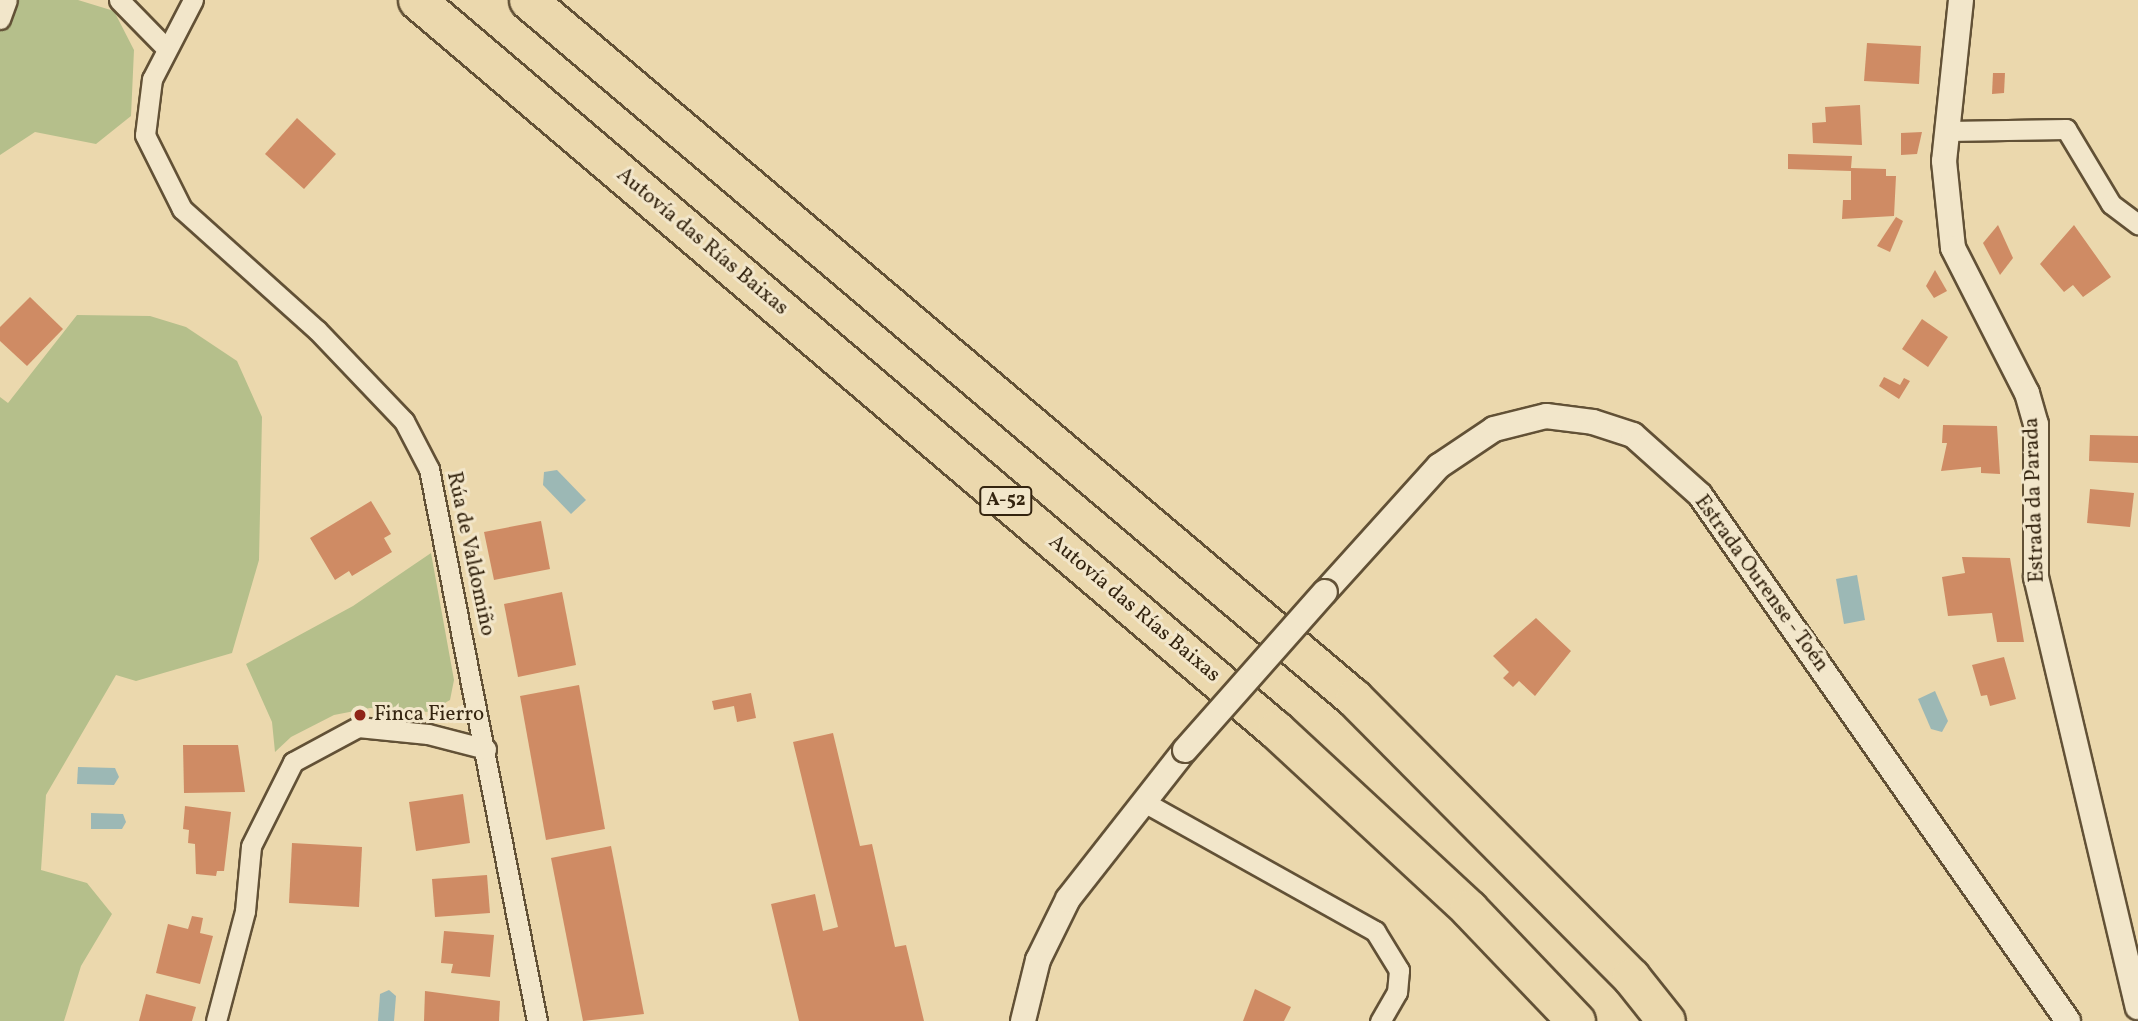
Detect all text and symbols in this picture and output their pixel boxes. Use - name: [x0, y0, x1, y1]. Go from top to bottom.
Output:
- street label: Autovía das Rías Baixas: [611, 163, 793, 321]
- street label: Estrada da Parada: [2020, 417, 2050, 583]
- street label: Rúa de Valdomiño: [440, 469, 500, 639]
- road number: A-52: [978, 486, 1034, 516]
- street label: Estrada Ourense - Toén: [1688, 490, 1834, 678]
- street label: Autovía das Rías Baixas: [1043, 530, 1225, 688]
- place label: Finca Fierro: [374, 702, 484, 728]
- marker: Finca Fierro: [352, 707, 368, 723]

